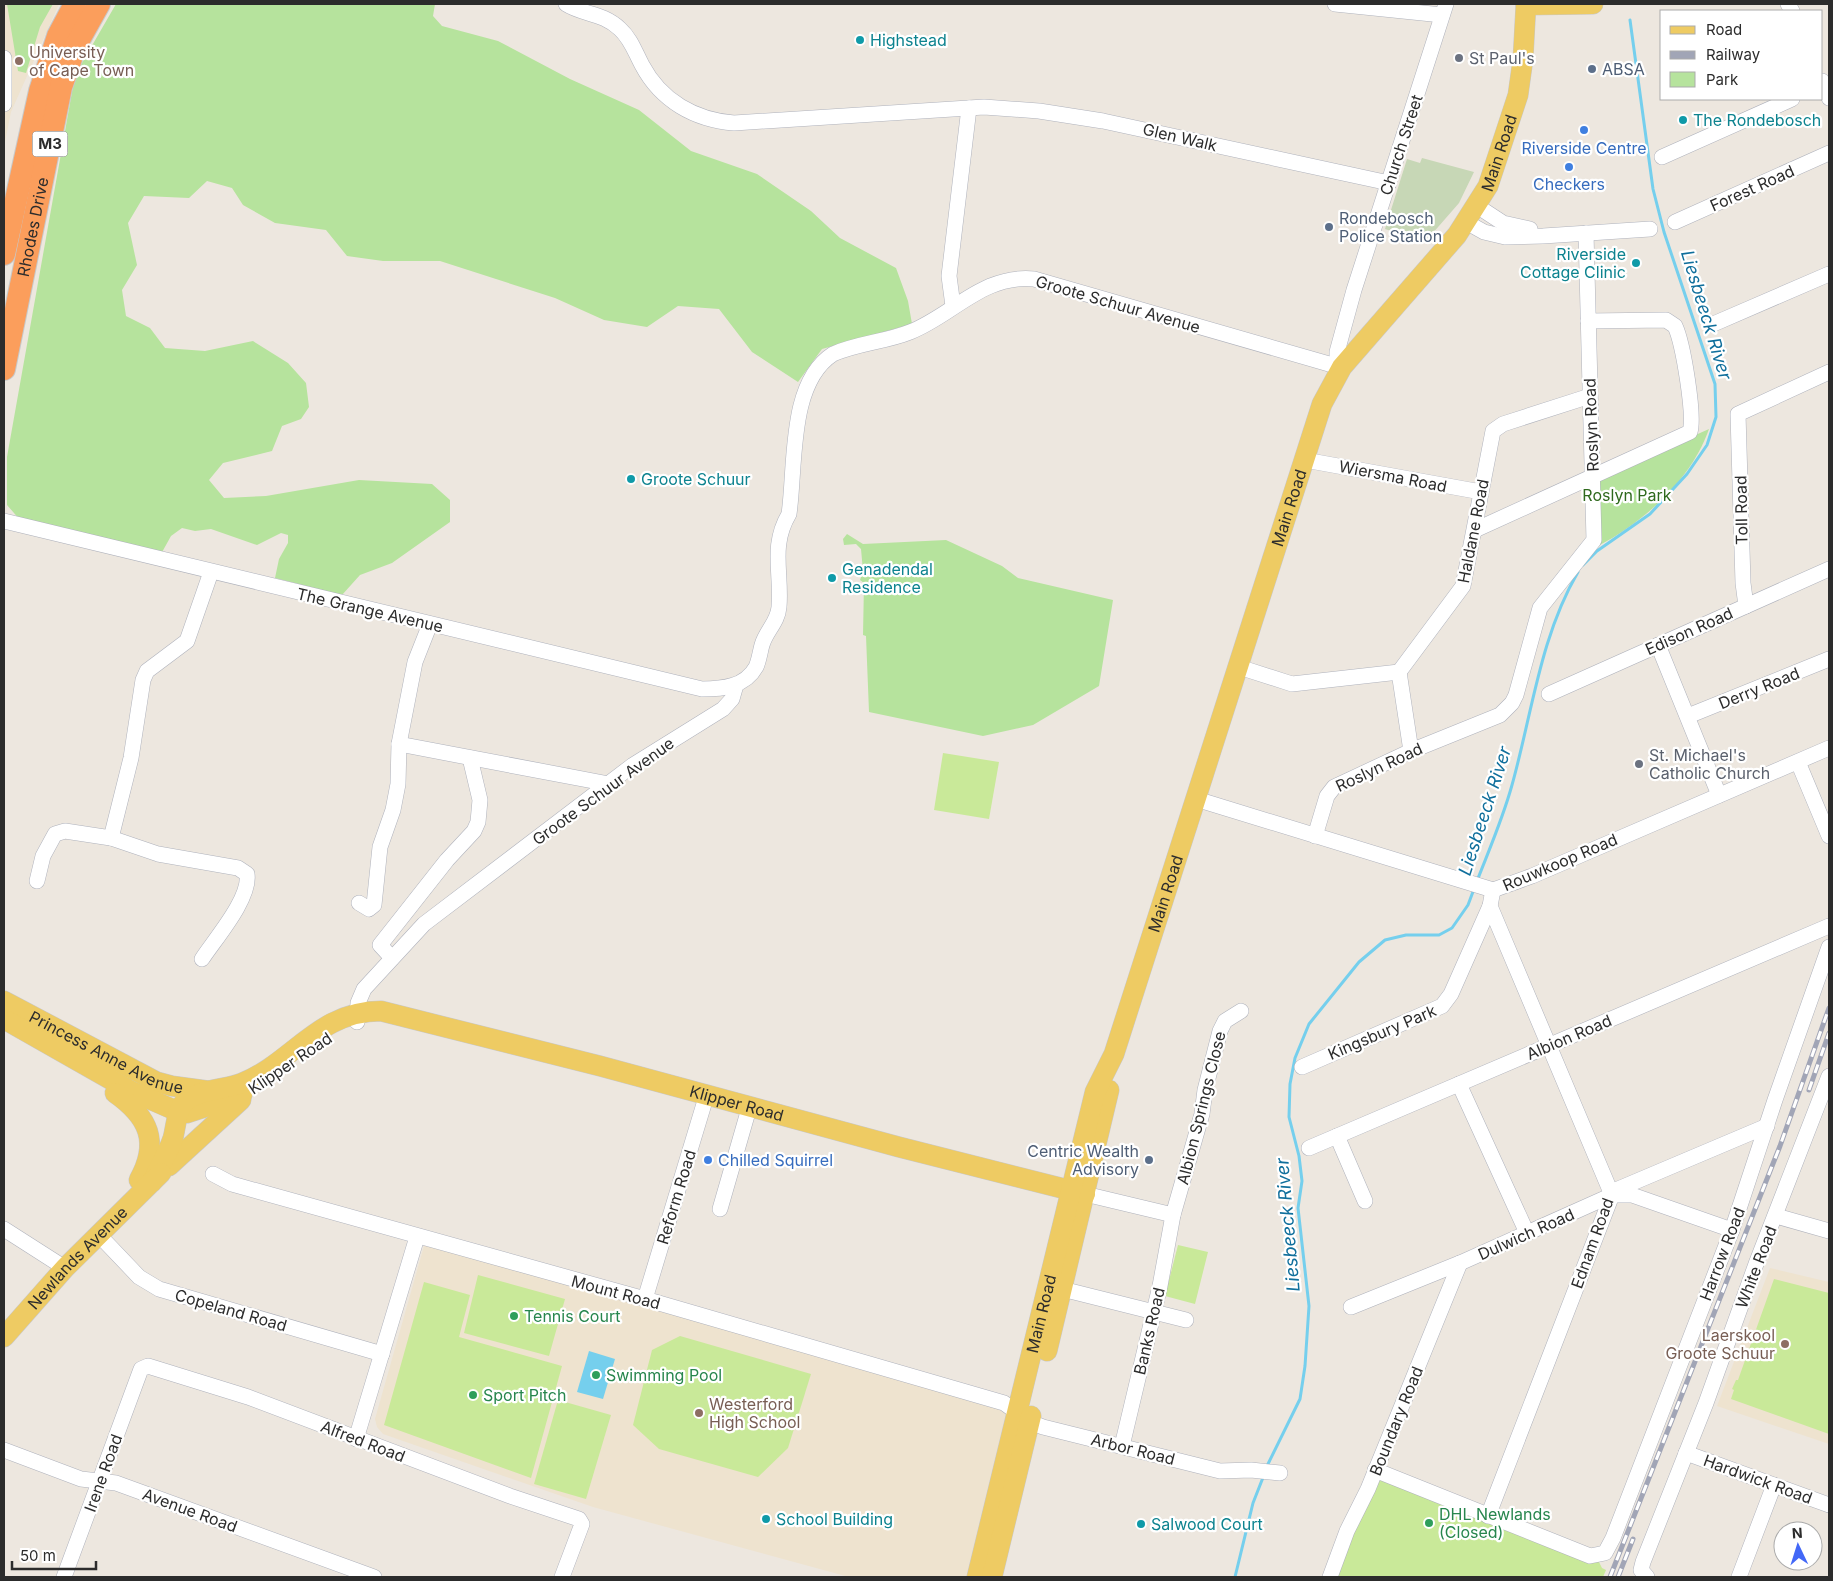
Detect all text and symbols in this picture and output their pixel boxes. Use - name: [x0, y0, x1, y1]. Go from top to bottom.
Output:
- legend: [1660, 10, 1823, 100]
- text: Road: [1706, 20, 1742, 39]
- place label: Highstead: [870, 30, 947, 50]
- marker: Highstead: [854, 34, 866, 46]
- place label: University of Cape Town: [29, 42, 134, 80]
- text: Railway: [1706, 45, 1761, 64]
- place label: St Paul's: [1469, 48, 1535, 68]
- marker: St Paul's: [1453, 52, 1465, 64]
- marker: University of Cape Town: [13, 55, 25, 67]
- place label: ABSA: [1602, 59, 1645, 79]
- marker: ABSA: [1586, 63, 1598, 75]
- text: Park: [1706, 70, 1739, 89]
- street label: Church Street: [1375, 92, 1427, 198]
- place label: The Rondebosch: [1693, 110, 1821, 130]
- street label: Main Road: [1477, 112, 1521, 194]
- marker: The Rondebosch: [1677, 114, 1689, 126]
- street label: Glen Walk: [1141, 119, 1219, 155]
- marker: Riverside Centre: [1578, 124, 1590, 136]
- road number: M3: [32, 132, 68, 156]
- place label: Riverside Centre: [1522, 138, 1646, 158]
- marker: Checkers: [1563, 161, 1575, 173]
- street label: Forest Road: [1707, 161, 1797, 215]
- place label: Checkers: [1533, 174, 1605, 194]
- street label: Rhodes Drive: [13, 175, 53, 278]
- place label: Rondebosch Police Station: [1339, 208, 1442, 246]
- marker: Rondebosch Police Station: [1323, 221, 1335, 233]
- place label: Riverside Cottage Clinic: [1520, 244, 1626, 282]
- water label: Liesbeeck River: [1677, 248, 1737, 383]
- marker: Riverside Cottage Clinic: [1630, 257, 1642, 269]
- street label: Groote Schuur Avenue: [1033, 271, 1203, 337]
- street label: Roslyn Road: [1579, 378, 1603, 472]
- street label: Wiersma Road: [1337, 456, 1449, 496]
- street label: Main Road: [1267, 467, 1310, 549]
- place label: Groote Schuur: [641, 469, 751, 489]
- marker: Groote Schuur: [625, 473, 637, 485]
- street label: Toll Road: [1730, 475, 1752, 545]
- street label: Haldane Road: [1453, 477, 1493, 585]
- park label: Roslyn Park: [1582, 485, 1672, 505]
- place label: Genadendal Residence: [842, 559, 933, 597]
- marker: Genadendal Residence: [826, 572, 838, 584]
- street label: The Grange Avenue: [295, 583, 445, 637]
- street label: Edison Road: [1642, 603, 1736, 659]
- street label: Derry Road: [1716, 663, 1802, 713]
- street label: Groote Schuur Avenue: [528, 733, 678, 849]
- street label: Roslyn Road: [1332, 738, 1426, 796]
- water label: Liesbeeck River: [1454, 743, 1516, 878]
- place label: St. Michael's Catholic Church: [1649, 745, 1770, 783]
- marker: St. Michael's Catholic Church: [1633, 758, 1645, 770]
- street label: Rouwkoop Road: [1500, 829, 1620, 895]
- street label: Main Road: [1144, 853, 1187, 935]
- street label: Kingsbury Park: [1325, 1000, 1439, 1064]
- street label: Princess Anne Avenue: [26, 1006, 184, 1097]
- street label: Albion Road: [1523, 1010, 1615, 1064]
- street label: Klipper Road: [244, 1028, 336, 1098]
- street label: Albion Springs Close: [1172, 1029, 1230, 1187]
- street label: Klipper Road: [688, 1081, 786, 1125]
- place label: Centric Wealth Advisory: [1027, 1141, 1139, 1179]
- street label: Reform Road: [652, 1147, 700, 1247]
- place label: Chilled Squirrel: [718, 1150, 833, 1170]
- marker: Chilled Squirrel: [702, 1154, 714, 1166]
- marker: Centric Wealth Advisory: [1143, 1154, 1155, 1166]
- water label: Liesbeeck River: [1271, 1156, 1304, 1293]
- street label: Ednam Road: [1566, 1195, 1618, 1291]
- street label: Newlands Avenue: [23, 1202, 131, 1313]
- street label: Dulwich Road: [1475, 1204, 1577, 1264]
- street label: Harrow Road: [1695, 1204, 1749, 1304]
- street label: White Road: [1731, 1223, 1781, 1311]
- street label: Mount Road: [569, 1271, 663, 1313]
- street label: Main Road: [1022, 1273, 1060, 1355]
- street label: Copeland Road: [173, 1284, 289, 1336]
- street label: Banks Road: [1129, 1285, 1169, 1377]
- place label: Tennis Court: [524, 1306, 620, 1326]
- marker: Tennis Court: [508, 1310, 520, 1322]
- place label: Laerskool Groote Schuur: [1665, 1325, 1775, 1363]
- marker: Laerskool Groote Schuur: [1779, 1338, 1791, 1350]
- street label: Boundary Road: [1365, 1363, 1427, 1479]
- place label: Swimming Pool: [606, 1365, 722, 1385]
- marker: Swimming Pool: [590, 1369, 602, 1381]
- place label: Sport Pitch: [483, 1385, 566, 1405]
- marker: Sport Pitch: [467, 1389, 479, 1401]
- place label: Westerford High School: [709, 1394, 800, 1432]
- marker: Westerford High School: [693, 1407, 705, 1419]
- street label: Alfred Road: [318, 1416, 408, 1466]
- street label: Arbor Road: [1089, 1429, 1177, 1469]
- street label: Irene Road: [80, 1431, 126, 1515]
- street label: Hardwick Road: [1701, 1450, 1815, 1508]
- street label: Avenue Road: [140, 1484, 240, 1536]
- place label: DHL Newlands (Closed): [1439, 1504, 1551, 1542]
- place label: School Building: [776, 1509, 893, 1529]
- marker: School Building: [760, 1513, 772, 1525]
- place label: Salwood Court: [1151, 1514, 1263, 1534]
- marker: DHL Newlands (Closed): [1423, 1517, 1435, 1529]
- marker: Salwood Court: [1135, 1518, 1147, 1530]
- north arrow: [1773, 1521, 1823, 1571]
- text: N: [1791, 1524, 1803, 1541]
- scale bar: [12, 1538, 96, 1570]
- text: 50 m: [20, 1546, 56, 1565]

